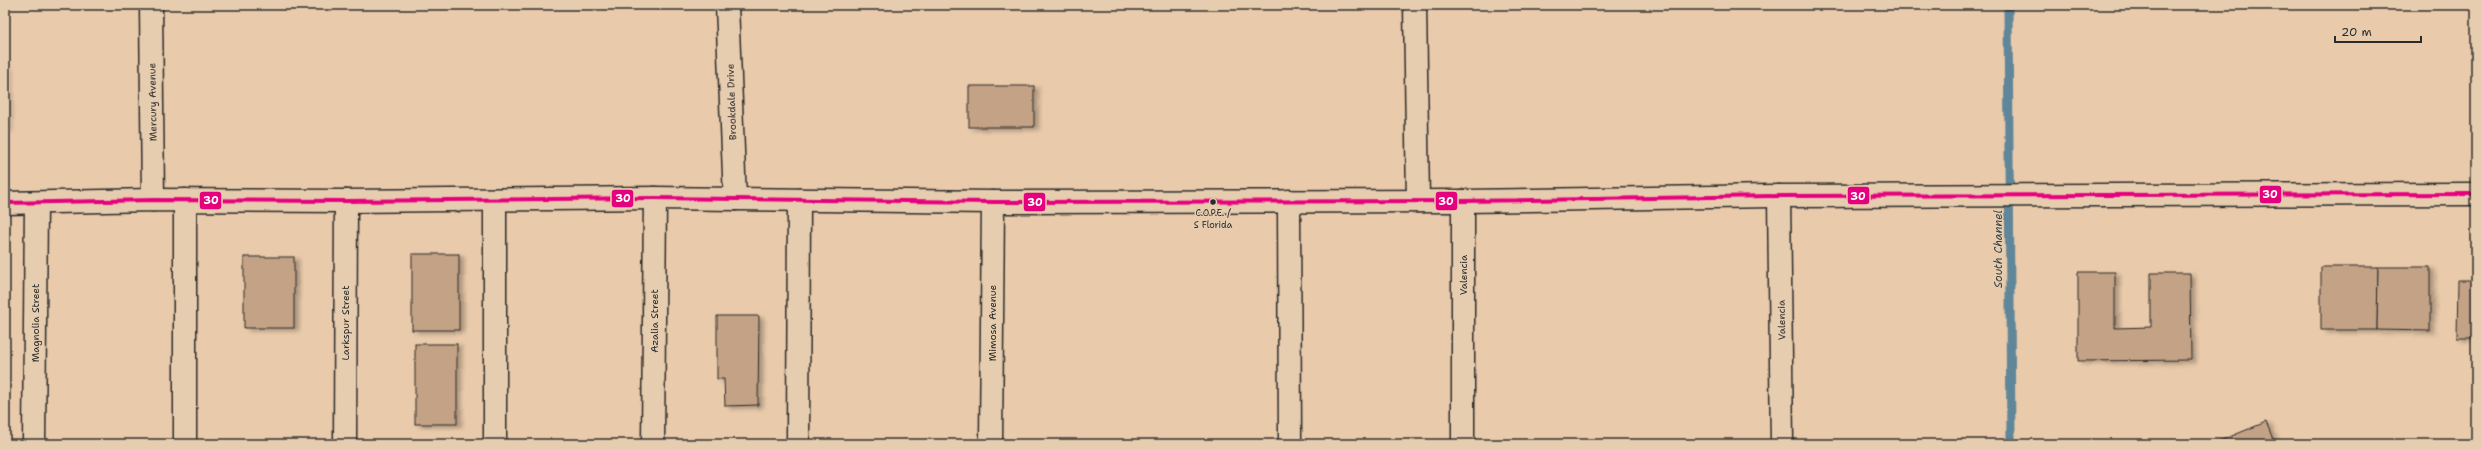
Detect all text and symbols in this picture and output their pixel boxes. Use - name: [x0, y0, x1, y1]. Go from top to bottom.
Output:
- scale bar: [2335, 18, 2421, 44]
- text: 20 m: [2341, 24, 2372, 40]
- street label: Mercury Avenue: [145, 62, 159, 141]
- street label: Brookdale Drive: [723, 63, 739, 141]
- line badge: 30: [2259, 185, 2282, 204]
- line badge: 30: [1847, 186, 1870, 205]
- text: 30: [2262, 187, 2278, 202]
- line badge: 30: [611, 189, 634, 208]
- text: 30: [1850, 189, 1866, 204]
- line badge: 30: [199, 191, 222, 210]
- text: 30: [615, 191, 631, 206]
- line badge: 30: [1435, 191, 1458, 211]
- line badge: 30: [1023, 192, 1046, 212]
- text: 30: [203, 193, 219, 208]
- text: 30: [1438, 194, 1454, 209]
- text: 30: [1027, 195, 1043, 210]
- marker: C.O.P.E. / S Florida: [1208, 197, 1218, 207]
- place label: C.O.P.E. / S Florida: [1194, 207, 1233, 231]
- water label: South Channel: [1991, 210, 2006, 288]
- street label: Valencia: [1457, 254, 1470, 295]
- street label: Magnolia Street: [29, 284, 42, 362]
- street label: Mimosa Avenue: [986, 284, 999, 361]
- street label: Larkspur Street: [339, 285, 352, 361]
- street label: Azalia Street: [648, 289, 661, 353]
- street label: Valencia: [1774, 299, 1788, 340]

